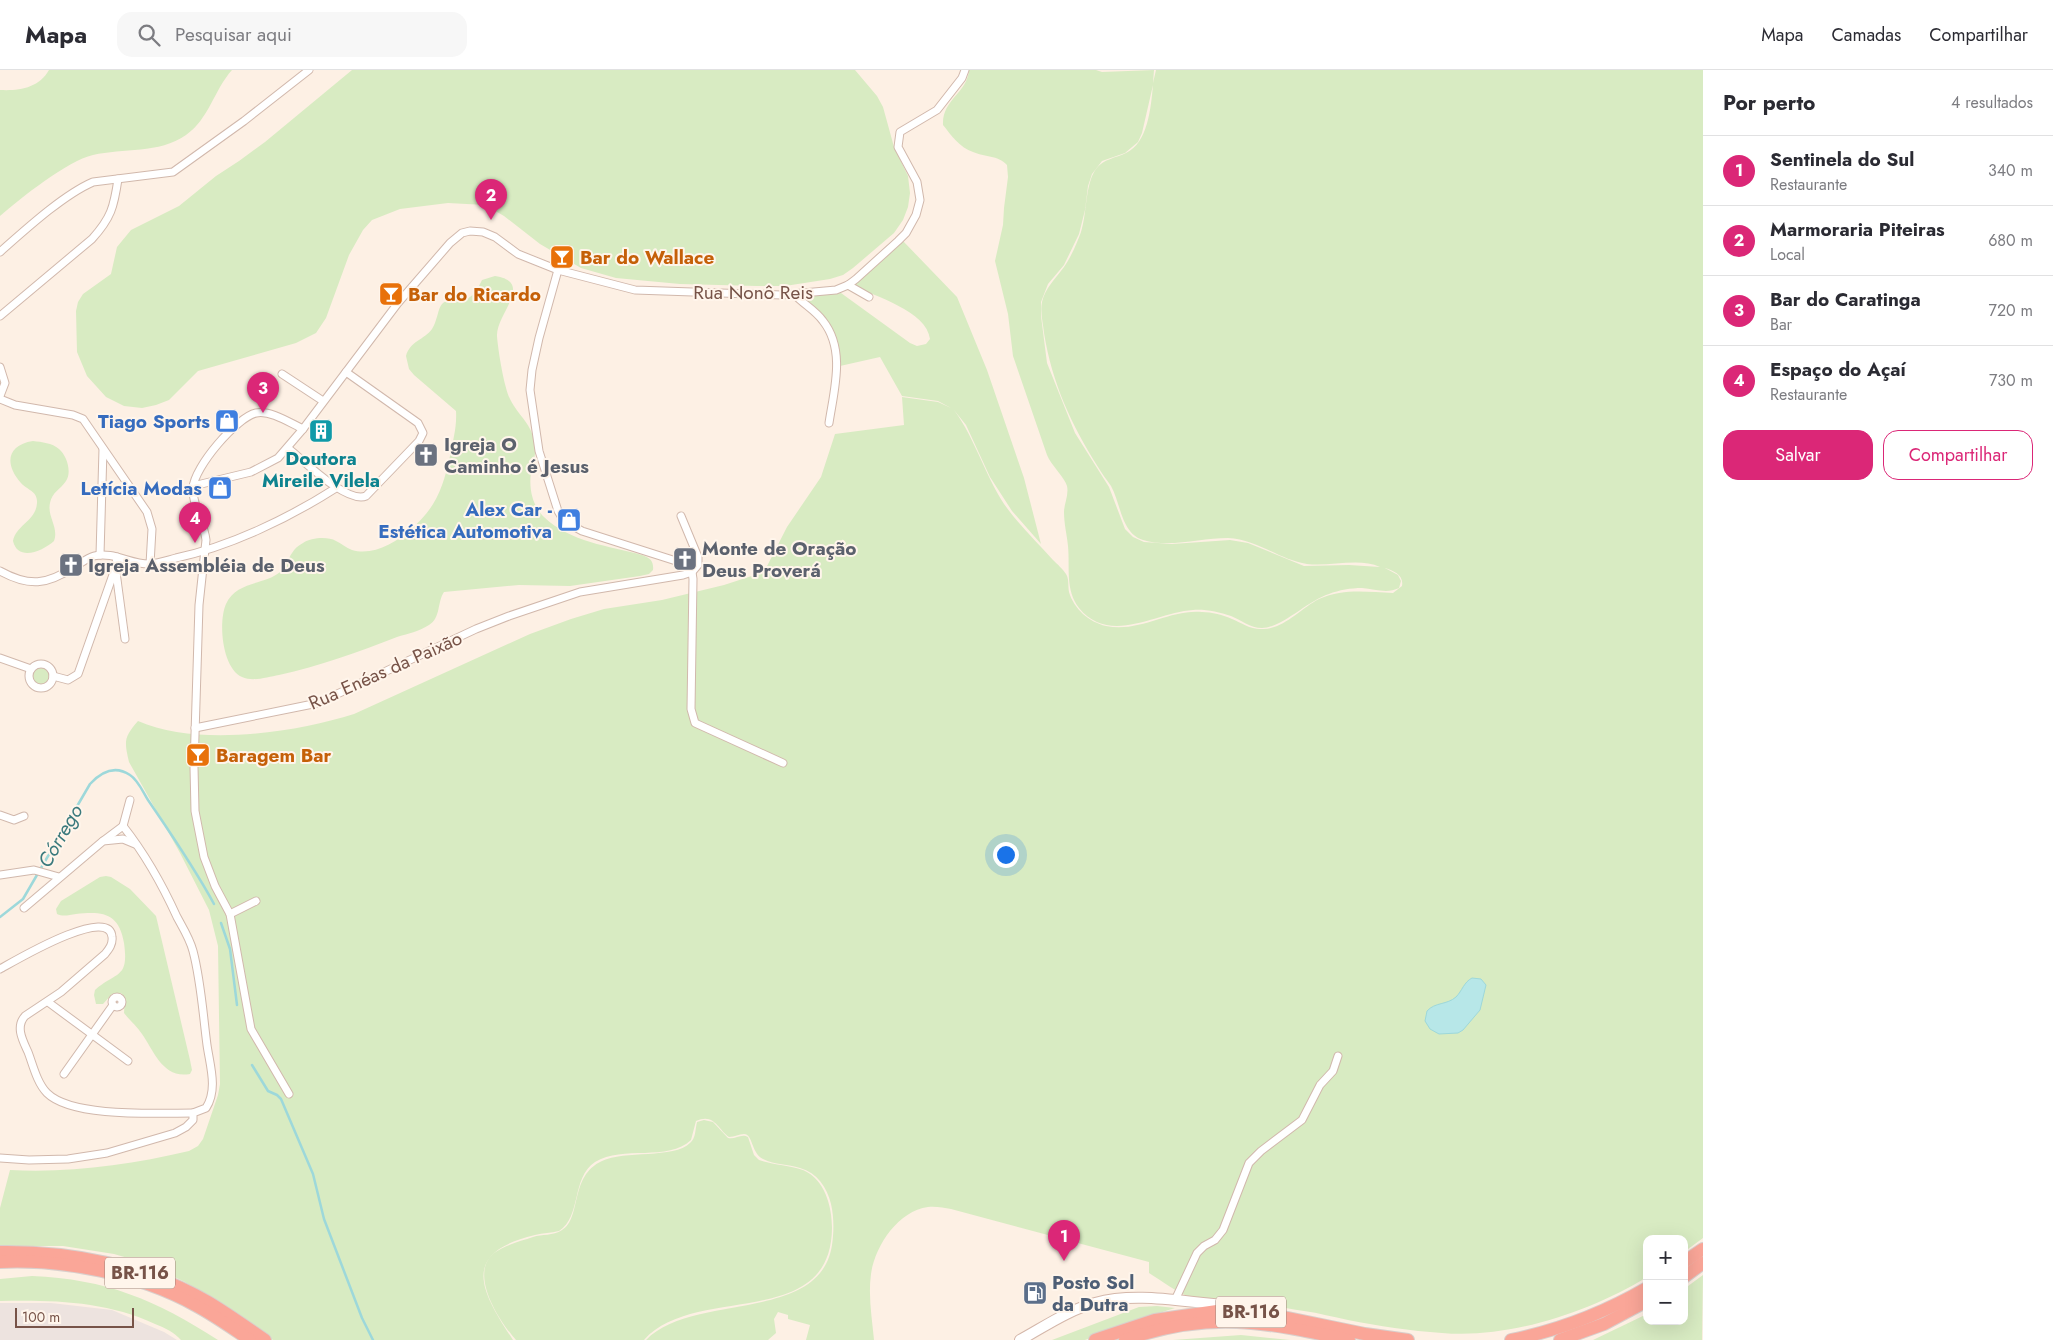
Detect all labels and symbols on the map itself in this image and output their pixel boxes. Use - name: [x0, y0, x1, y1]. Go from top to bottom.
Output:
- pin: 2: [475, 179, 507, 220]
- bar icon: Bar do Wallace: [549, 244, 575, 270]
- place label: Bar do Wallace: [580, 244, 714, 271]
- street label: Rua Nonô Reis: [693, 279, 813, 306]
- bar icon: Bar do Ricardo: [378, 281, 404, 307]
- place label: Bar do Ricardo: [408, 281, 541, 308]
- pin: 3: [247, 372, 279, 413]
- place label: Tiago Sports: [98, 408, 210, 435]
- shop icon: Tiago Sports: [214, 408, 240, 434]
- building icon: Doutora Mireile Vilela: [308, 418, 334, 444]
- place label: Igreja O Caminho é Jesus: [444, 431, 589, 480]
- church icon: Igreja O Caminho é Jesus: [413, 442, 439, 468]
- place label: Doutora Mireile Vilela: [262, 445, 380, 494]
- place label: Letícia Modas: [80, 475, 202, 502]
- shop icon: Letícia Modas: [207, 475, 233, 501]
- place label: Alex Car - Estética Automotiva: [378, 496, 553, 545]
- pin: 4: [179, 502, 211, 543]
- shop icon: Alex Car - Estética Automotiva: [556, 507, 582, 533]
- place label: Monte de Oração Deus Proverá: [702, 535, 857, 584]
- church icon: Monte de Oração Deus Proverá: [672, 546, 698, 572]
- church icon: Igreja Assembléia de Deus: [58, 552, 84, 578]
- place label: Igreja Assembléia de Deus: [88, 552, 325, 579]
- street label: Rua Enéas da Paixão: [304, 625, 466, 716]
- bar icon: Baragem Bar: [185, 742, 211, 768]
- place label: Baragem Bar: [216, 742, 332, 769]
- water label: Córrego: [31, 799, 90, 873]
- your location: [993, 842, 1019, 868]
- pin: 1: [1048, 1220, 1080, 1261]
- road number: BR-116: [105, 1258, 175, 1288]
- place label: Posto Sol da Dutra: [1052, 1269, 1134, 1318]
- fuel station icon: Posto Sol da Dutra: [1022, 1280, 1048, 1306]
- road number: BR-116: [1216, 1296, 1286, 1328]
- scale bar: [15, 1305, 134, 1328]

